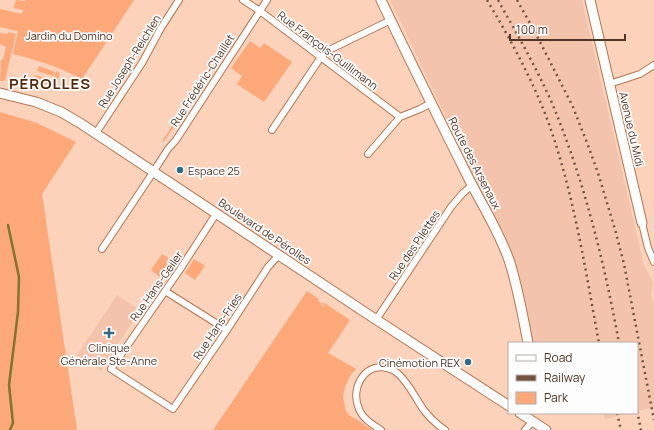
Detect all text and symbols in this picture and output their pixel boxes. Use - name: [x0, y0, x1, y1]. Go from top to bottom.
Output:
- street label: Rue François-Guillimann: [275, 7, 381, 93]
- street label: Rue Joseph-Reichlen: [94, 12, 164, 110]
- scale bar: [510, 16, 625, 42]
- text: 100 m: [516, 21, 548, 38]
- park label: Jardin du Domino: [26, 28, 113, 43]
- street label: Rue Frédéric-Chaillet: [166, 31, 238, 129]
- district label: PÉROLLES: [9, 73, 91, 94]
- street label: Avenue du Midi: [616, 90, 648, 168]
- street label: Route des Arsenaux: [445, 114, 505, 212]
- place label: Espace 25: [188, 163, 240, 178]
- marker: Espace 25: [175, 165, 185, 175]
- street label: Boulevard de Pérolles: [216, 194, 314, 268]
- street label: Rue des Pilettes: [385, 207, 443, 283]
- street label: Rue Hans-Geiler: [126, 248, 186, 324]
- street label: Rue Hans-Fries: [189, 290, 245, 362]
- marker: Clinique Générale Ste-Anne: [103, 327, 115, 339]
- place label: Clinique Générale Ste-Anne: [61, 340, 158, 368]
- legend: [508, 342, 638, 414]
- text: Road: [544, 349, 572, 366]
- place label: Cinémotion REX: [379, 355, 460, 370]
- marker: Cinémotion REX: [463, 357, 473, 367]
- text: Railway: [544, 369, 586, 386]
- text: Park: [544, 389, 569, 406]

